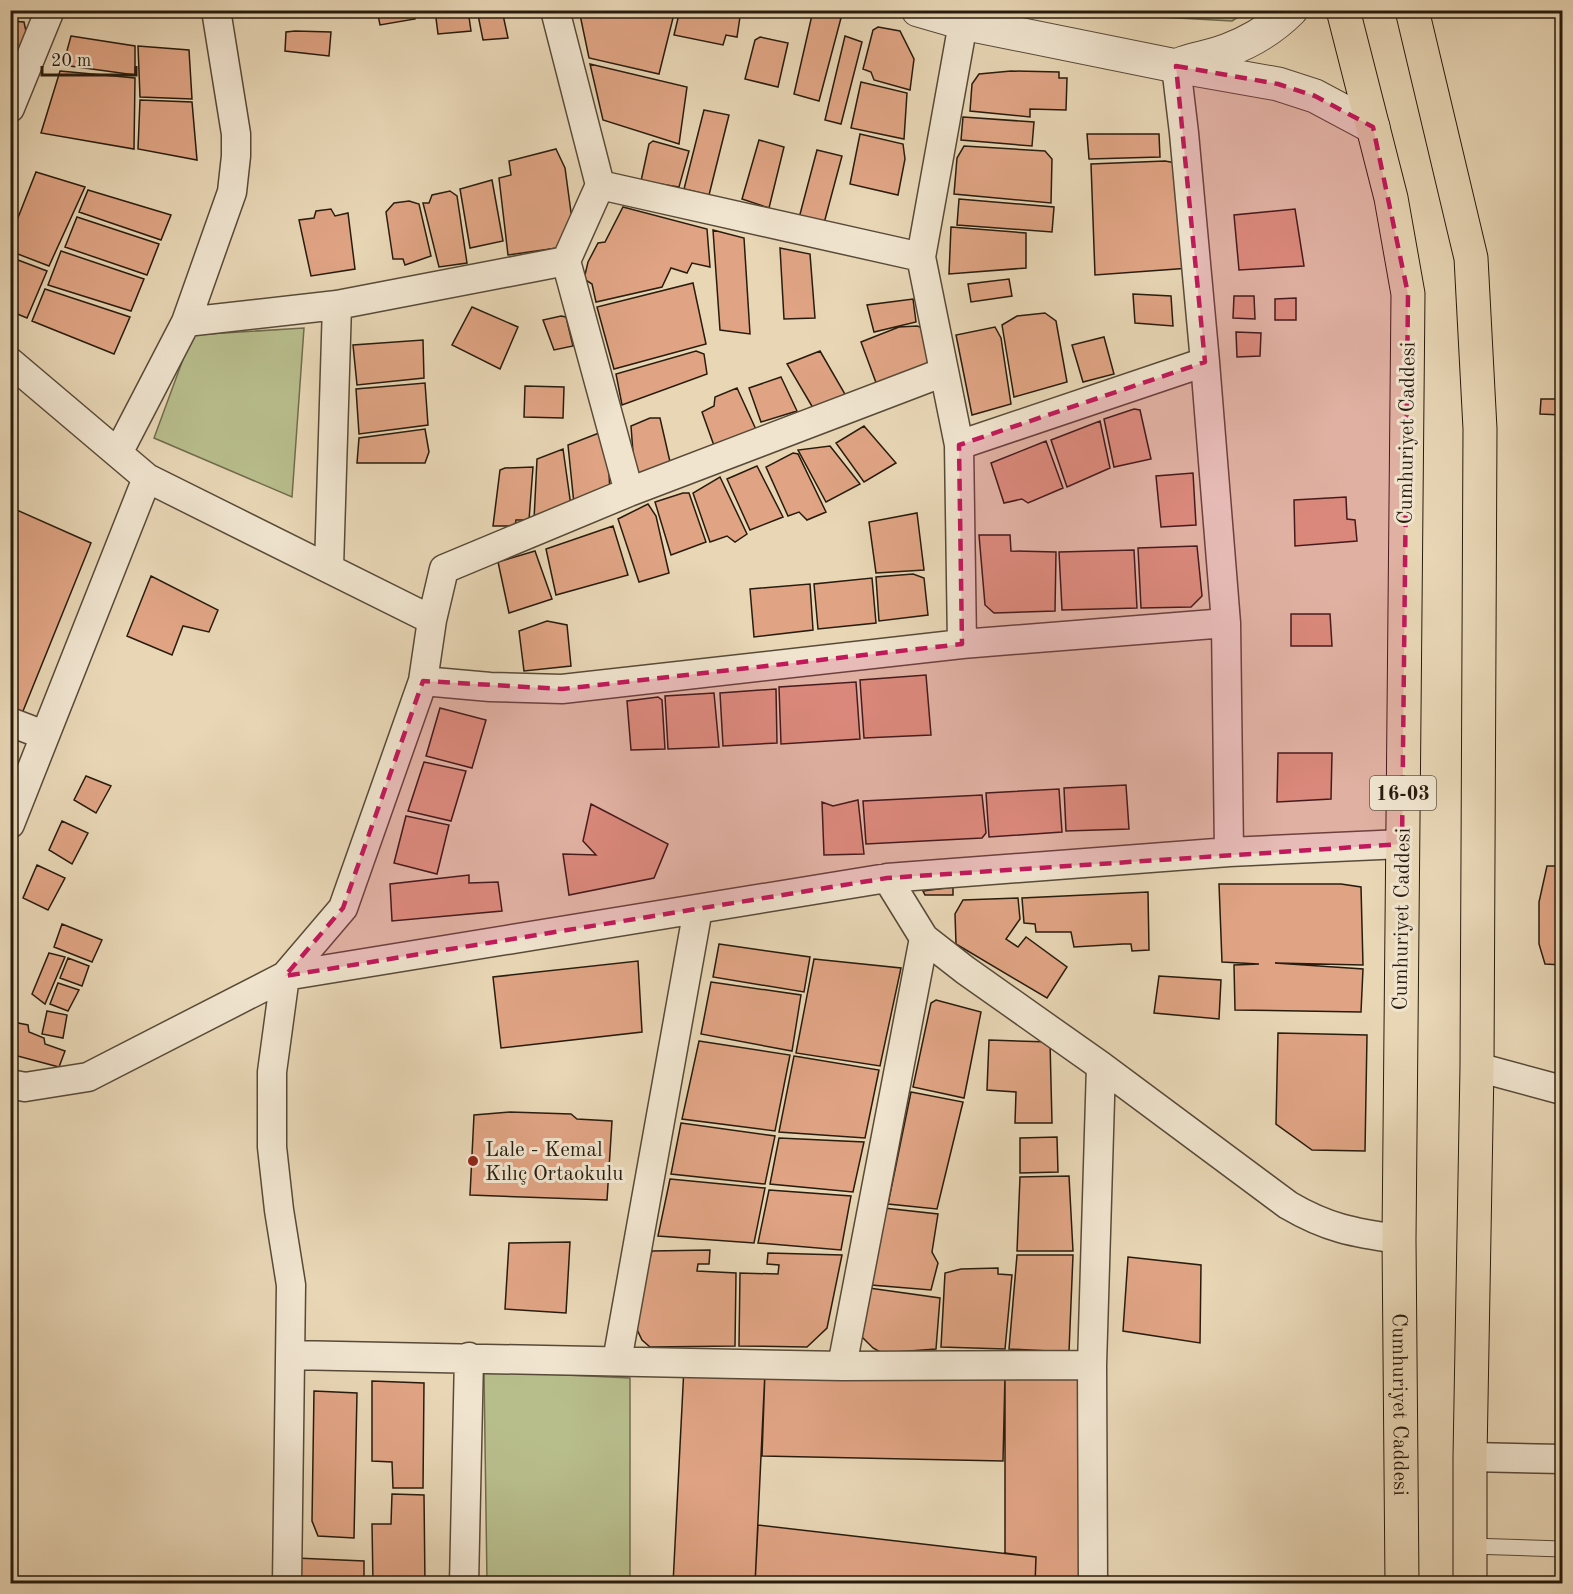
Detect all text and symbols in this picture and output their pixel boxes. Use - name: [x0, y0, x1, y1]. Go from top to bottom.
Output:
- scale bar: [42, 39, 136, 77]
- text: 20 m: [51, 52, 91, 70]
- street label: Cumhuriyet Caddesi: [1395, 342, 1420, 525]
- road number: 16-03: [1370, 776, 1436, 810]
- street label: Cumhuriyet Caddesi: [1390, 828, 1415, 1011]
- place label: Lale - Kemal Kılıç Ortaokulu: [485, 1140, 623, 1185]
- marker: Lale - Kemal Kılıç Ortaokulu: [466, 1154, 480, 1168]
- street label: Cumhuriyet Caddesi: [1388, 1313, 1410, 1496]

